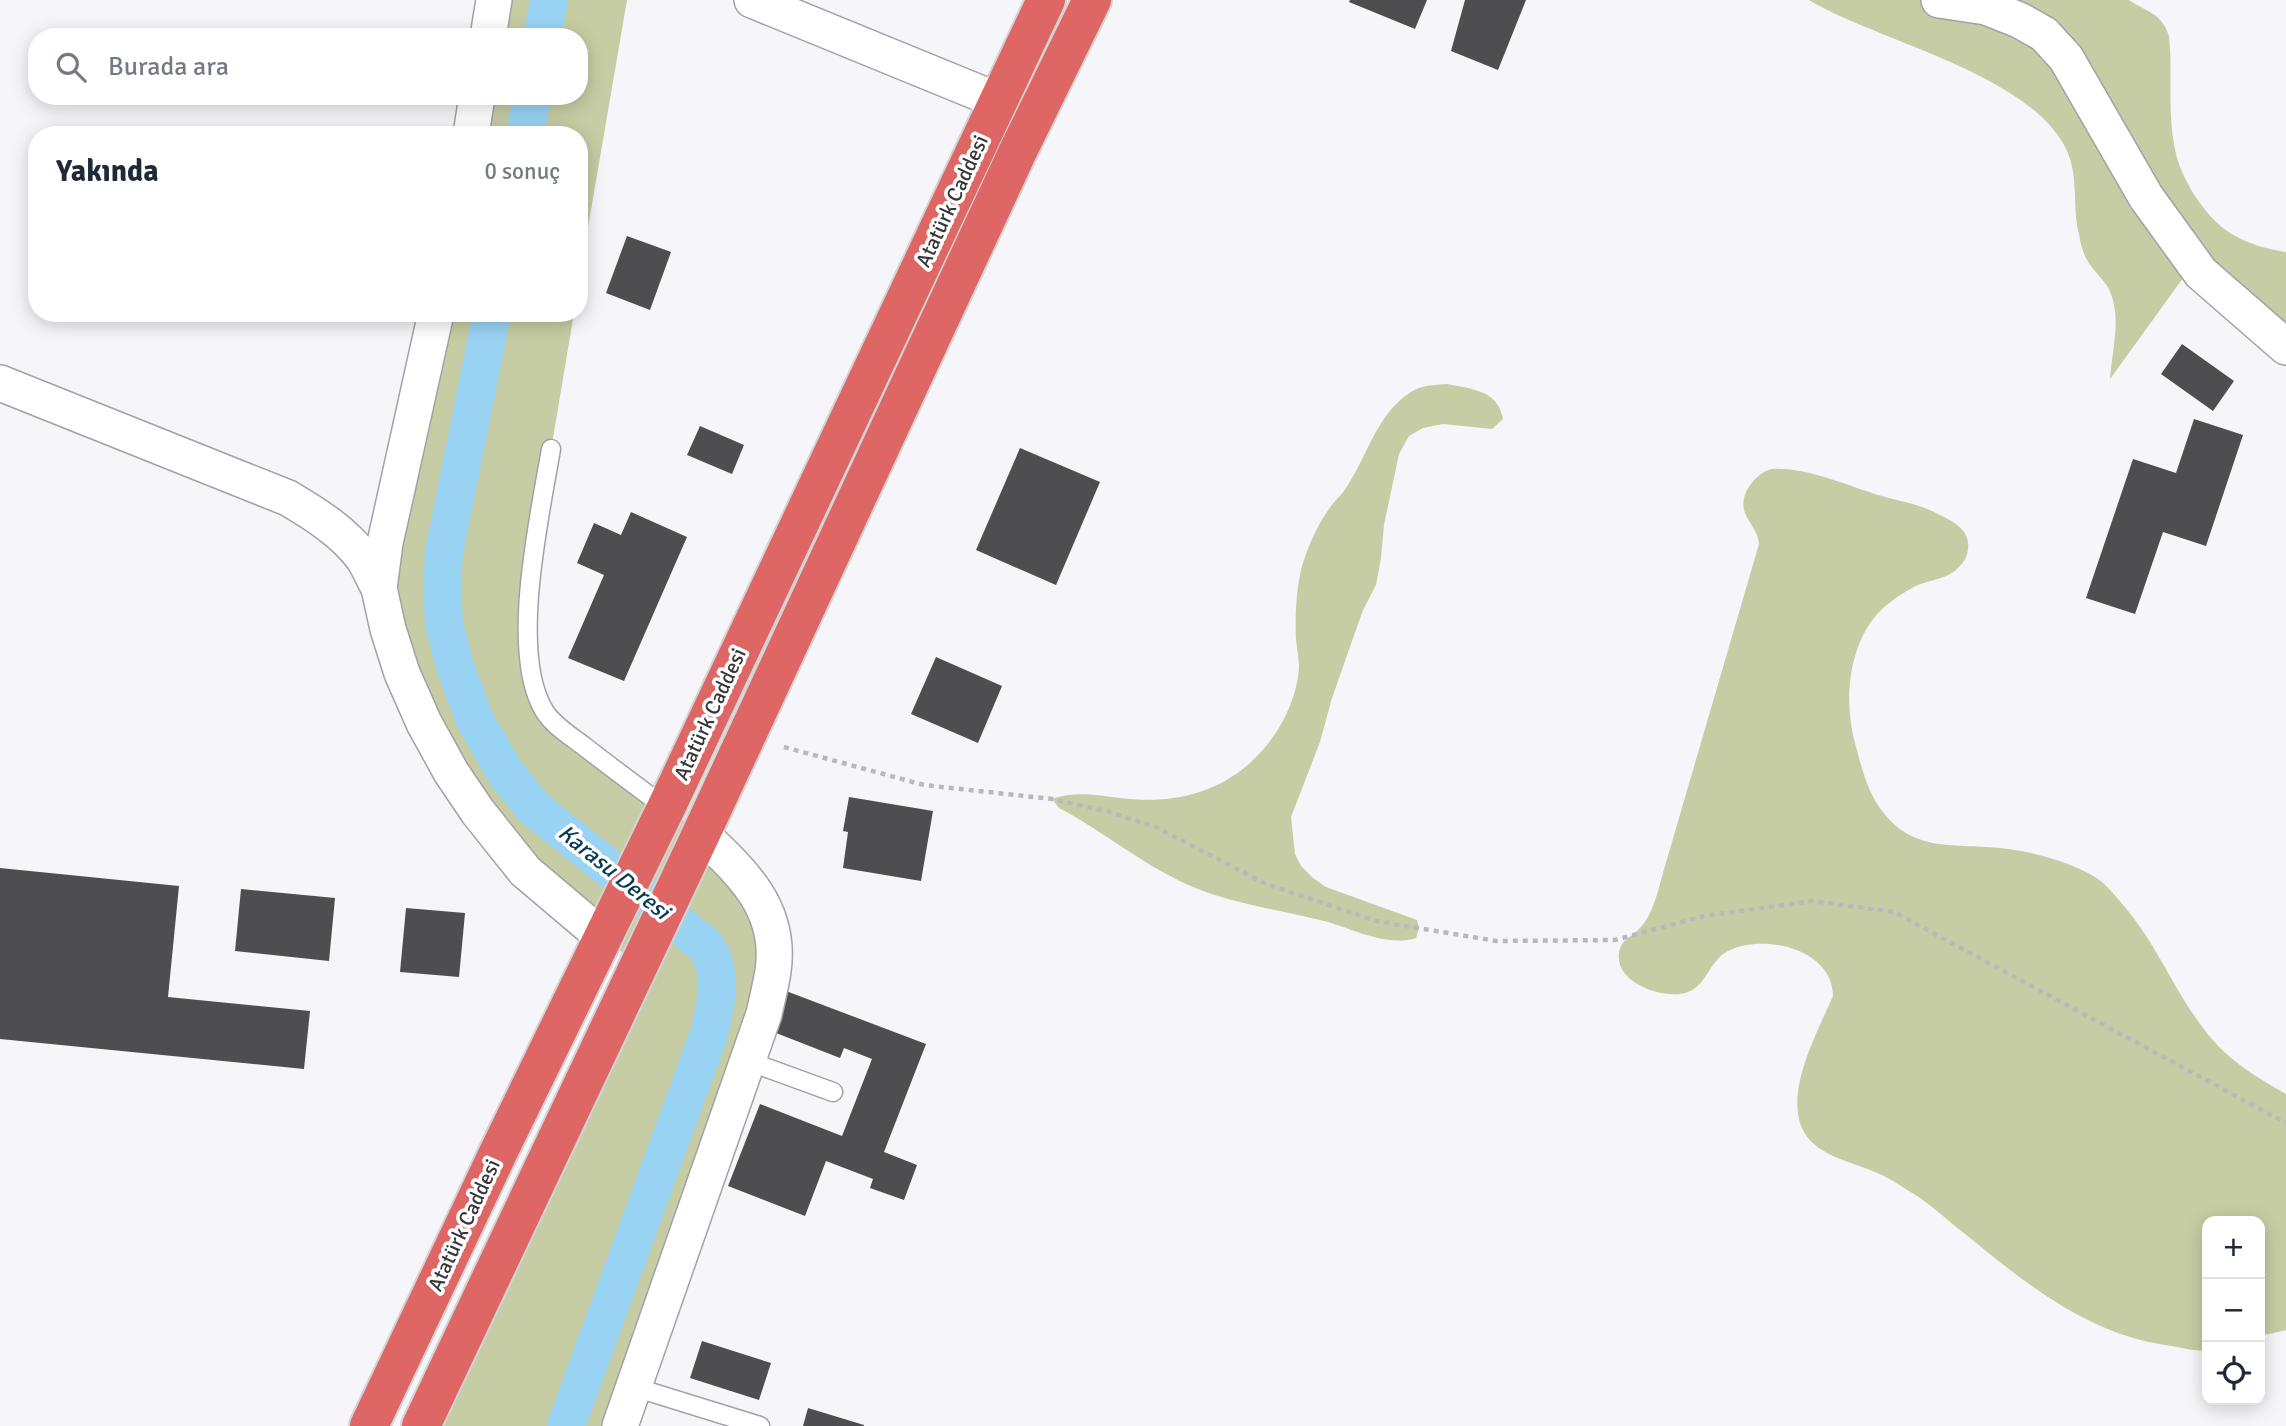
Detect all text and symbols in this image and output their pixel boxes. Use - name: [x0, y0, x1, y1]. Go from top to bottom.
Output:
- search box: [28, 28, 588, 105]
- icon: search: [52, 48, 90, 86]
- text: Burada ara: [108, 51, 229, 83]
- street label: Atatürk Caddesi: [910, 131, 994, 271]
- text: Yakında: [56, 153, 159, 190]
- text: 0 sonuç: [485, 157, 560, 186]
- street label: Atatürk Caddesi: [668, 644, 752, 784]
- water label: Karasu Deresi: [552, 818, 678, 928]
- street label: Atatürk Caddesi: [422, 1155, 506, 1295]
- map controls: [2202, 1216, 2265, 1405]
- button: +: [2202, 1216, 2265, 1279]
- button: −: [2202, 1279, 2265, 1342]
- button: locate: [2202, 1342, 2265, 1405]

